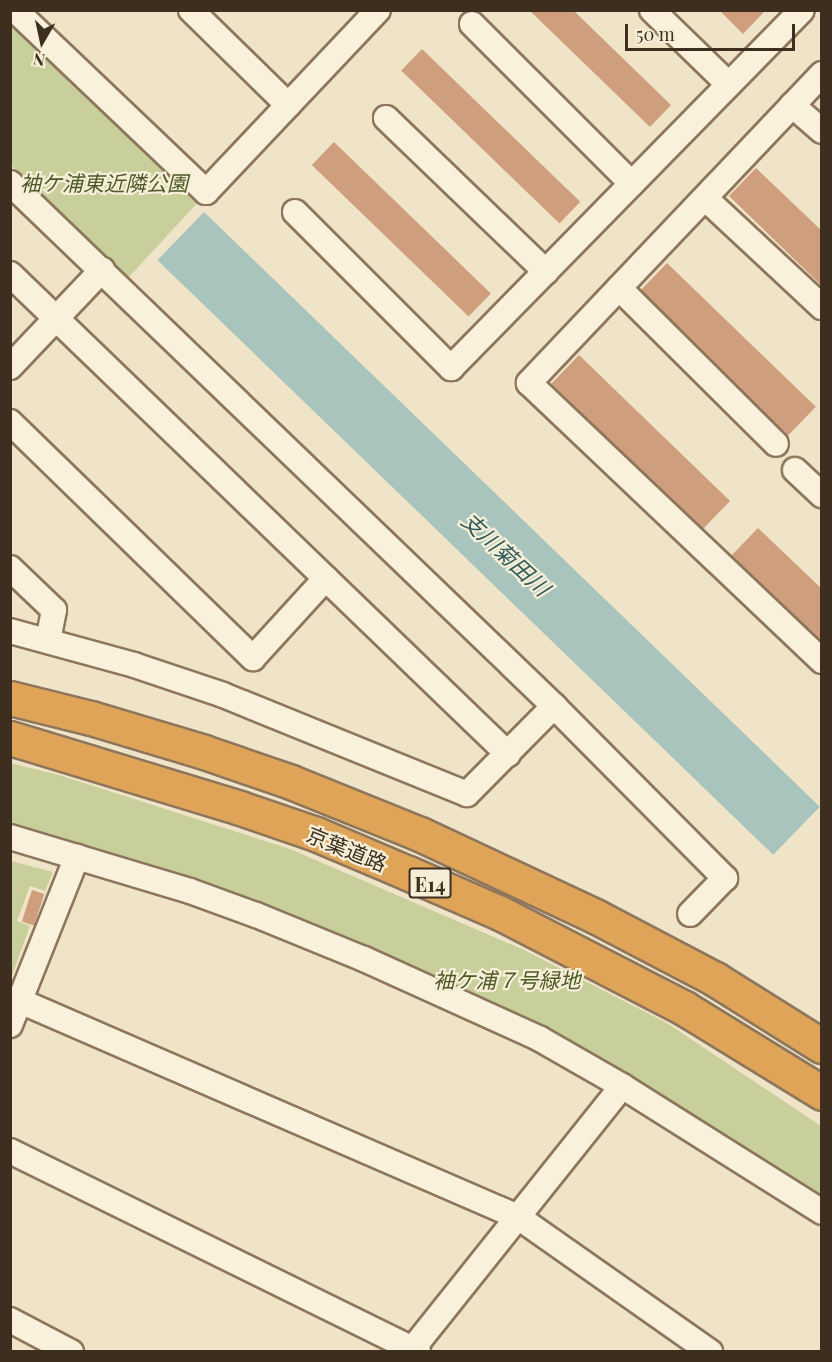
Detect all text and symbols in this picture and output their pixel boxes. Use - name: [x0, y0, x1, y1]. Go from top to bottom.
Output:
- north arrow: [12, 12, 72, 72]
- scale bar: [628, 12, 798, 50]
- text: 50 m: [636, 22, 675, 46]
- text: N: [32, 49, 46, 72]
- park label: 袖ケ浦東近隣公園: [20, 169, 188, 195]
- water label: 支川菊田川: [457, 507, 555, 601]
- street label: 京葉道路: [303, 821, 391, 875]
- road number: E14: [408, 866, 452, 900]
- park label: 袖ケ浦７号緑地: [434, 966, 580, 992]

